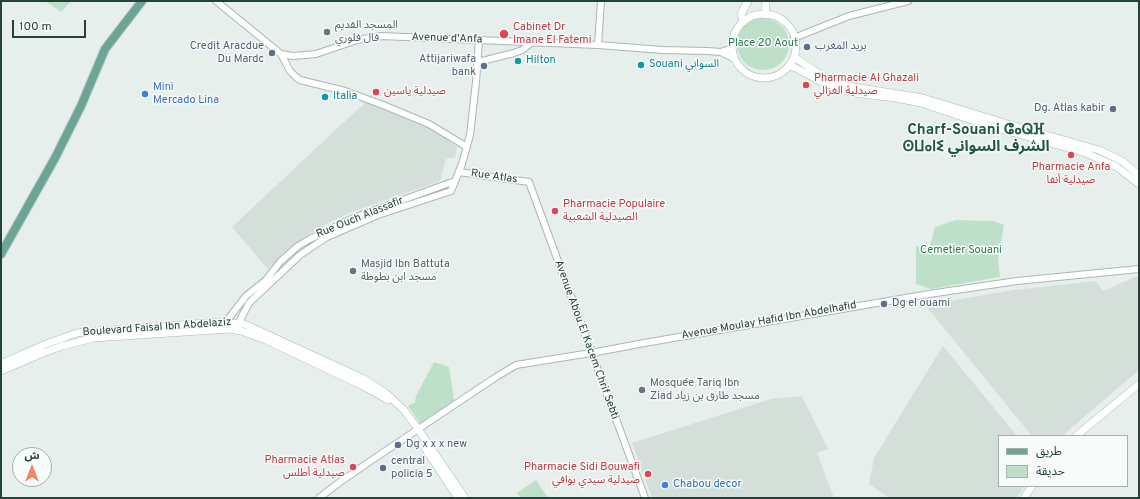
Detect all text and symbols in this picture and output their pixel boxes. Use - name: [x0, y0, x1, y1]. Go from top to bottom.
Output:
- scale bar: [14, 12, 88, 38]
- text: 100 m: [19, 19, 52, 35]
- place label: المسجد القديم فال فلوري: [335, 19, 398, 45]
- place label: Cabinet Dr Imane El Fatemi: [513, 21, 591, 47]
- marker: المسجد القديم فال فلوري: [322, 27, 332, 37]
- marker: Cabinet Dr Imane El Fatemi: [498, 28, 510, 40]
- street label: Avenue d'Anfa: [411, 31, 483, 47]
- park label: Place 20 Aout: [728, 37, 798, 51]
- place label: Credit Aracdue Du Mardc: [190, 40, 264, 66]
- place label: بريد المغرب: [815, 40, 867, 54]
- marker: بريد المغرب: [802, 42, 812, 52]
- marker: Credit Aracdue Du Mardc: [267, 48, 277, 58]
- place label: Attijariwafa bank: [419, 53, 476, 79]
- place label: Hilton: [526, 54, 556, 68]
- marker: Hilton: [513, 56, 523, 66]
- place label: Souani السواني: [649, 58, 719, 72]
- marker: Souani السواني: [636, 60, 646, 70]
- marker: Attijariwafa bank: [479, 61, 489, 71]
- place label: Pharmacie Al Ghazali صيدلية الغزالي: [814, 72, 919, 98]
- marker: Pharmacie Al Ghazali صيدلية الغزالي: [801, 80, 811, 90]
- place label: Mini Mercado Lina: [153, 81, 219, 107]
- place label: صيدلية ياسين: [384, 85, 446, 99]
- marker: صيدلية ياسين: [371, 87, 381, 97]
- marker: Mini Mercado Lina: [140, 89, 150, 99]
- place label: Italia: [333, 90, 357, 104]
- marker: Italia: [320, 92, 330, 102]
- place label: Dg. Atlas kabir: [1034, 102, 1105, 116]
- marker: Dg. Atlas kabir: [1108, 104, 1118, 114]
- district label: Charf-Souani ⵛⴰⵕⴼ ⵙⵡⴰⵏⵉ الشرف السواني: [902, 122, 1050, 157]
- marker: Pharmacie Anfa صيدلية أنفا: [1066, 150, 1076, 160]
- place label: Pharmacie Anfa صيدلية أنفا: [1032, 161, 1110, 187]
- street label: Rue Atlas: [470, 167, 518, 187]
- street label: Rue Ouch Alassafir: [314, 194, 406, 242]
- place label: Pharmacie Populaire الصيدلية الشعبية: [563, 198, 665, 224]
- marker: Pharmacie Populaire الصيدلية الشعبية: [550, 206, 560, 216]
- park label: Cemetier Souani: [920, 244, 1002, 258]
- place label: Masjid Ibn Battuta مسجد ابن بطوطة: [361, 258, 450, 284]
- street label: Avenue Abou El Kacem Chrif Sebti: [551, 259, 621, 421]
- marker: Masjid Ibn Battuta مسجد ابن بطوطة: [348, 266, 358, 276]
- place label: Dg el ouami: [892, 297, 950, 311]
- street label: Avenue Moulay Hafid Ibn Abdelhafid: [680, 299, 858, 343]
- marker: Dg el ouami: [879, 299, 889, 309]
- street label: Boulevard Faisal Ibn Abdelaziz: [82, 316, 232, 340]
- place label: Mosquée Tariq Ibn Ziad مسجد طارق بن زياد: [650, 377, 760, 403]
- marker: Mosquée Tariq Ibn Ziad مسجد طارق بن زياد: [637, 385, 647, 395]
- legend: [998, 435, 1128, 487]
- place label: Dg x x x new: [406, 438, 467, 452]
- marker: Dg x x x new: [393, 440, 403, 450]
- text: طريق: [1036, 444, 1062, 460]
- north arrow: [12, 447, 52, 487]
- text: ش: [24, 449, 40, 463]
- place label: Pharmacie Atlas صيدلية أطلس: [264, 454, 345, 480]
- place label: central policia 5: [391, 455, 433, 481]
- place label: Pharmacie Sidi Bouwafi صيدلية سيدي بوافي: [524, 461, 640, 487]
- marker: Pharmacie Atlas صيدلية أطلس: [348, 462, 358, 472]
- marker: central policia 5: [378, 463, 388, 473]
- text: حديقة: [1036, 464, 1065, 480]
- marker: Pharmacie Sidi Bouwafi صيدلية سيدي بوافي: [643, 469, 653, 479]
- place label: Chabou decor: [673, 478, 742, 492]
- marker: Chabou decor: [660, 480, 670, 490]

